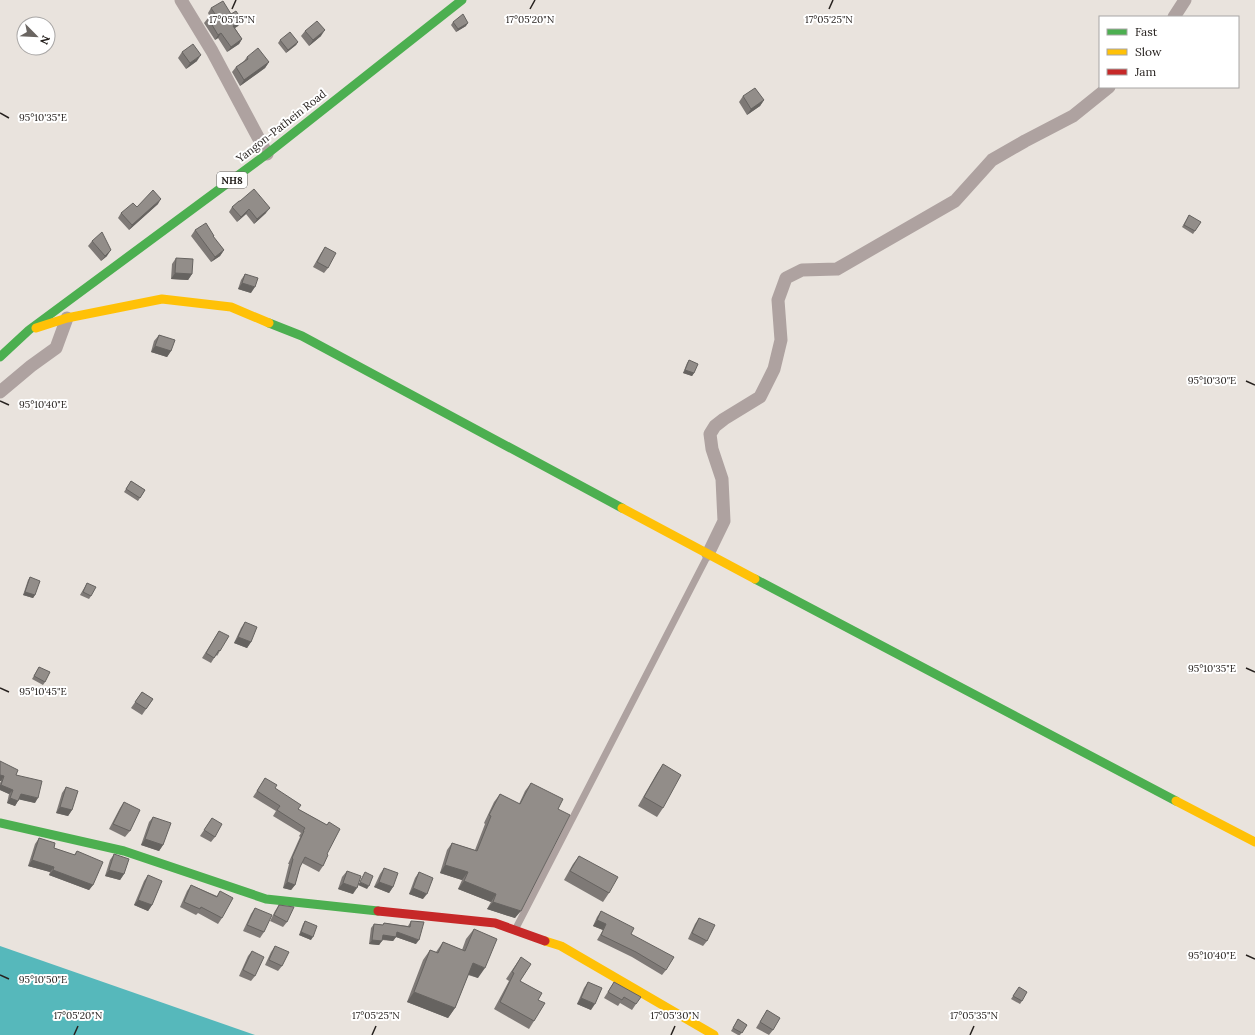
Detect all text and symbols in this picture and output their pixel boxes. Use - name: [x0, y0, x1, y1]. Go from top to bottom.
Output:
- text: 17°05'15"N: [209, 13, 255, 26]
- text: 17°05'20"N: [506, 13, 555, 26]
- text: 17°05'25"N: [805, 13, 853, 26]
- north arrow: [16, 16, 56, 56]
- legend: [1099, 16, 1239, 88]
- text: Fast: [1135, 24, 1158, 39]
- text: N: [37, 33, 53, 47]
- text: Slow: [1135, 44, 1162, 59]
- text: Jam: [1134, 64, 1156, 79]
- street label: Yangon-Pathein Road: [232, 86, 329, 166]
- text: 95°10'35"E: [19, 111, 67, 124]
- road number: NH8: [217, 172, 247, 188]
- text: 95°10'30"E: [1188, 374, 1236, 387]
- text: 95°10'40"E: [19, 398, 67, 411]
- text: 95°10'35"E: [1188, 662, 1236, 675]
- text: 95°10'45"E: [19, 685, 67, 698]
- text: 95°10'40"E: [1188, 949, 1236, 962]
- text: 95°10'50"E: [19, 973, 67, 986]
- text: 17°05'20"N: [54, 1009, 103, 1022]
- text: 17°05'25"N: [352, 1009, 400, 1022]
- text: 17°05'30"N: [651, 1009, 700, 1022]
- text: 17°05'35"N: [950, 1009, 998, 1022]

